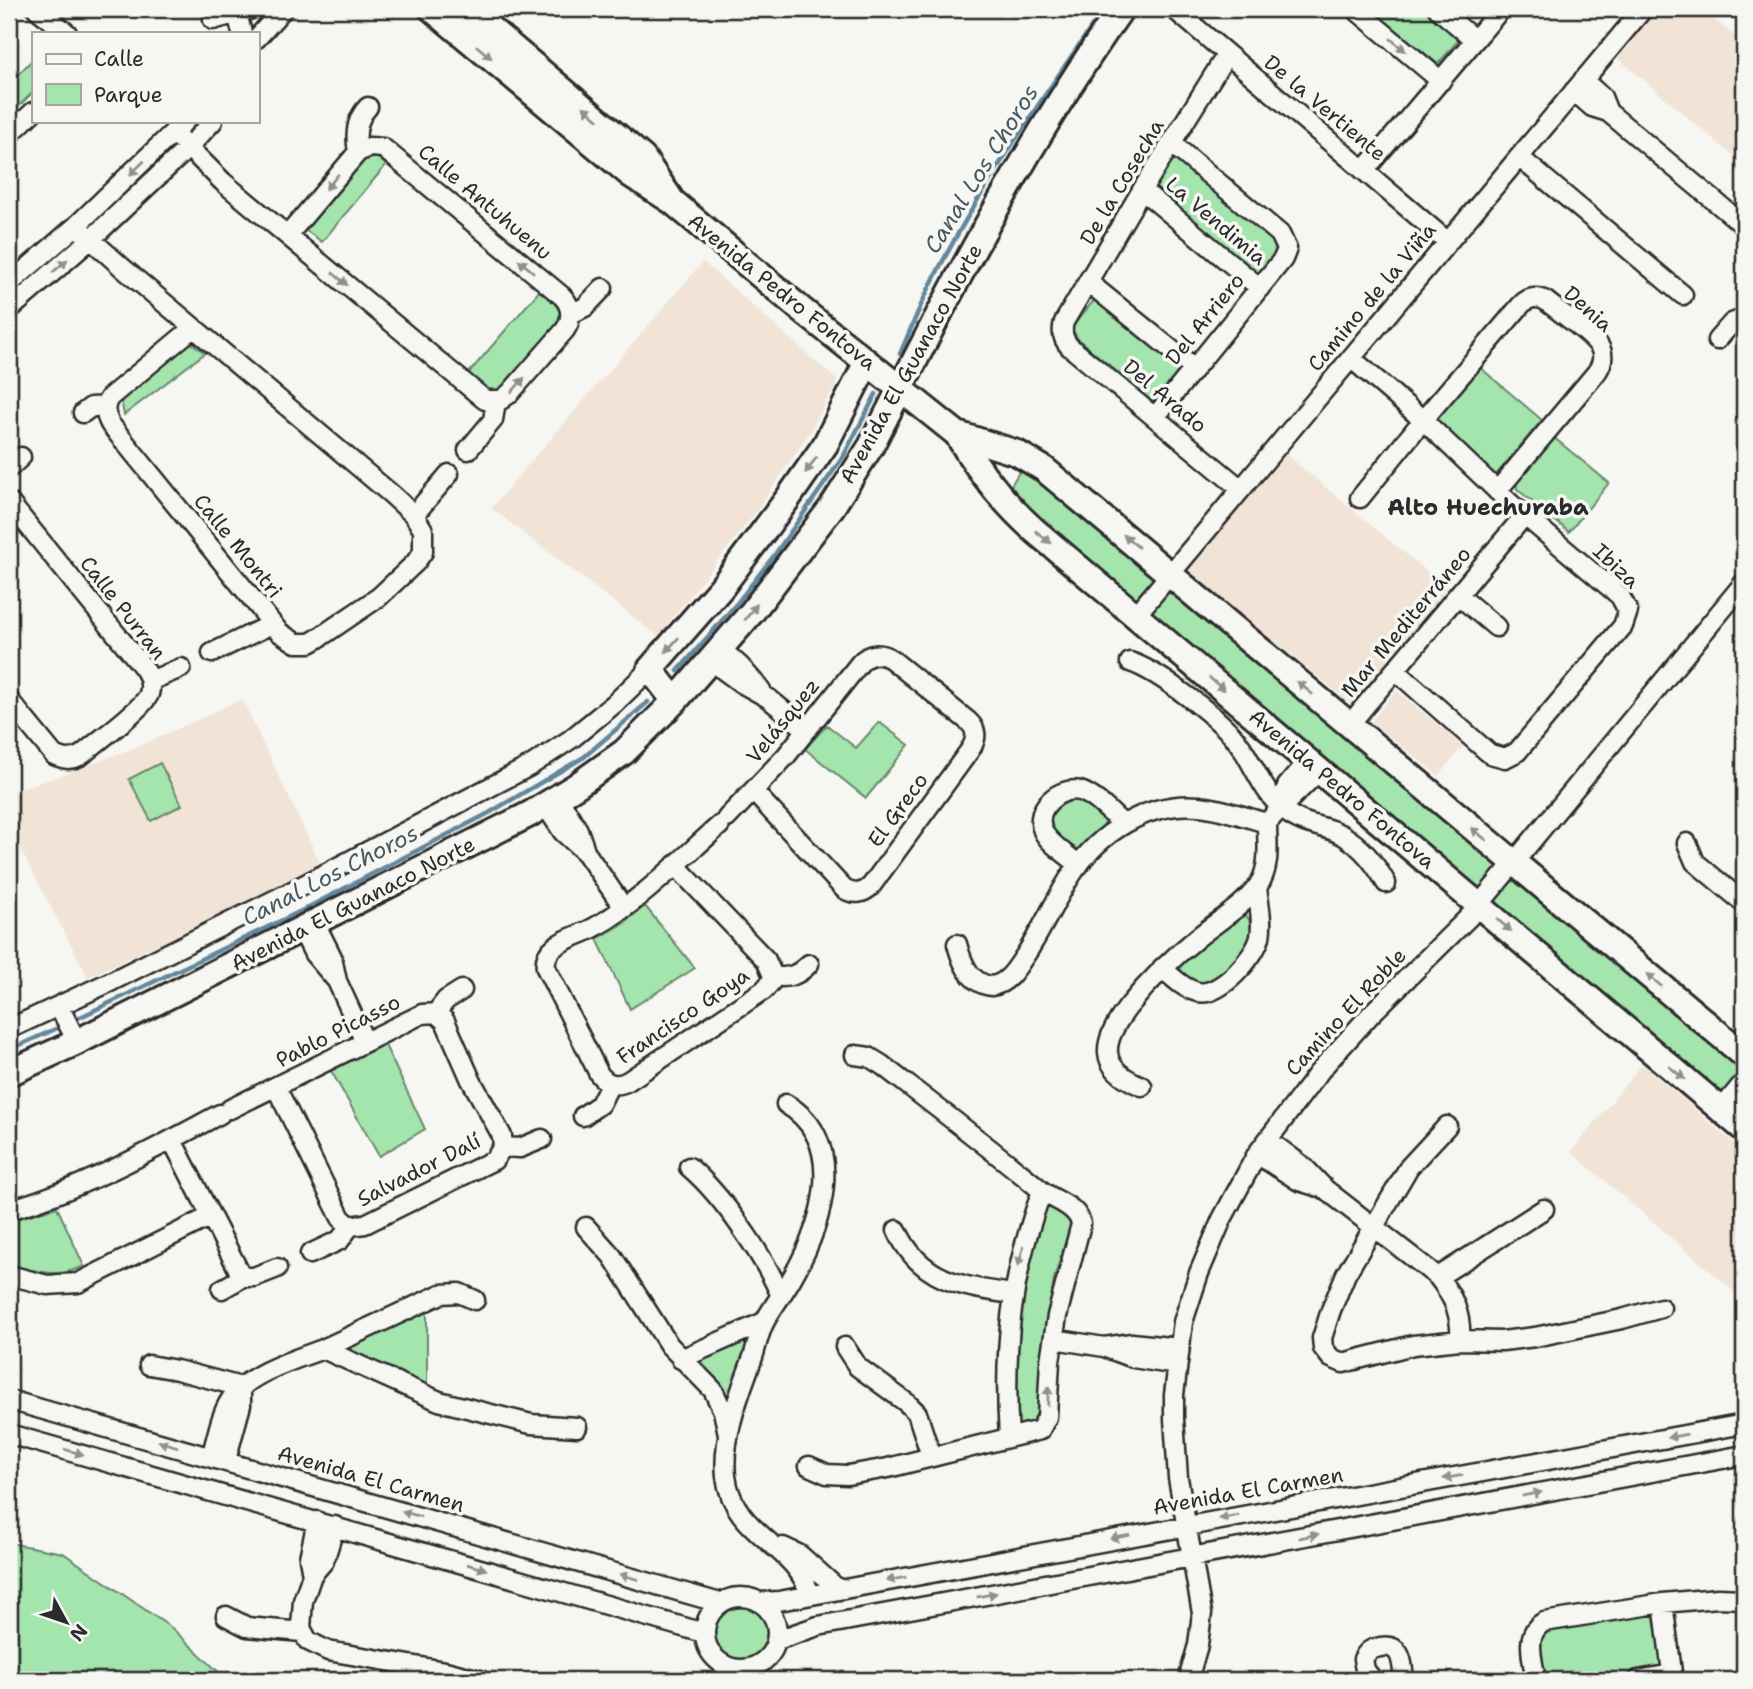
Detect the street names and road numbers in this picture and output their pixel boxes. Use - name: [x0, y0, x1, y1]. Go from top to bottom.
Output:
- street label: De la Vertiente: [1258, 49, 1392, 167]
- street label: De la Cosecha: [1073, 114, 1171, 250]
- street label: Calle Antuhuenu: [412, 138, 558, 266]
- street label: La Vendimia: [1160, 170, 1272, 272]
- street label: Avenida Pedro Fontova: [682, 207, 882, 377]
- street label: Camino de la Viña: [1301, 217, 1443, 377]
- street label: Avenida El Guanaco Norte: [833, 239, 989, 489]
- street label: Del Arriero: [1159, 267, 1251, 371]
- street label: Denia: [1558, 280, 1618, 338]
- street label: Del Arado: [1117, 353, 1213, 439]
- street label: Calle Montri: [187, 488, 289, 604]
- street label: Ibiza: [1587, 537, 1645, 595]
- street label: Mar Mediterráneo: [1335, 541, 1477, 703]
- street label: Calle Purran: [74, 550, 172, 666]
- street label: Velásquez: [740, 673, 826, 769]
- street label: Avenida Pedro Fontova: [1243, 703, 1441, 875]
- street label: El Greco: [862, 767, 934, 853]
- street label: Avenida El Guanaco Norte: [226, 830, 480, 978]
- street label: Camino El Roble: [1279, 942, 1413, 1082]
- street label: Francisco Goya: [611, 961, 755, 1071]
- street label: Pablo Picasso: [271, 988, 405, 1074]
- street label: Salvador Dalí: [352, 1127, 486, 1213]
- street label: Avenida El Carmen: [274, 1439, 468, 1519]
- street label: Avenida El Carmen: [1151, 1460, 1346, 1522]

